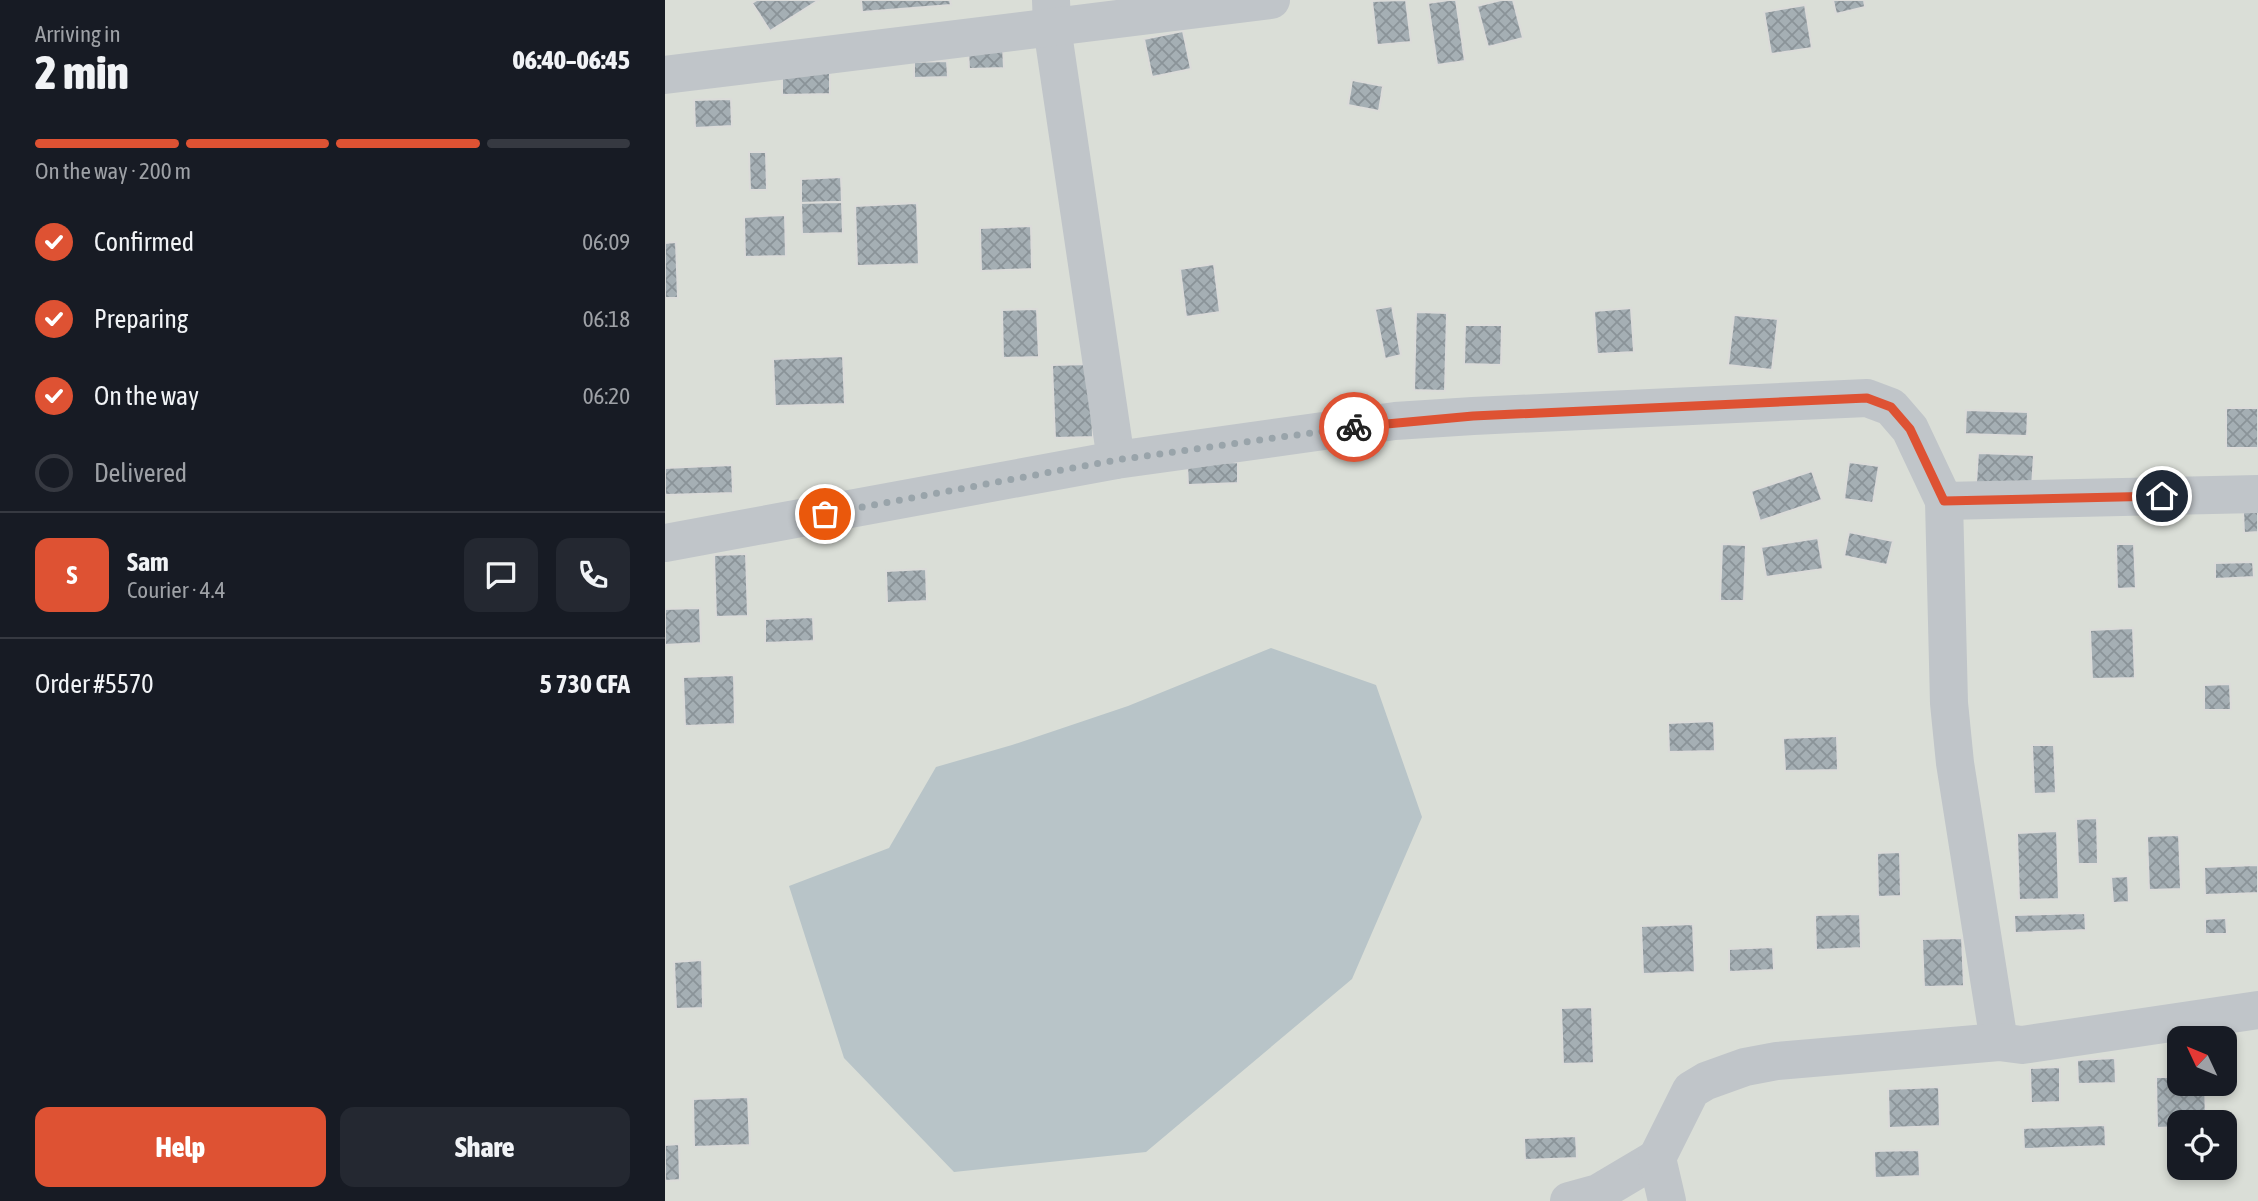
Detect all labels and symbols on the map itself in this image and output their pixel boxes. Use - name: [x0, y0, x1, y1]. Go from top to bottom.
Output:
- courier: [1319, 392, 1389, 462]
- pin: [2132, 466, 2192, 526]
- pin: [795, 484, 855, 544]
- north arrow: [2167, 1026, 2237, 1096]

